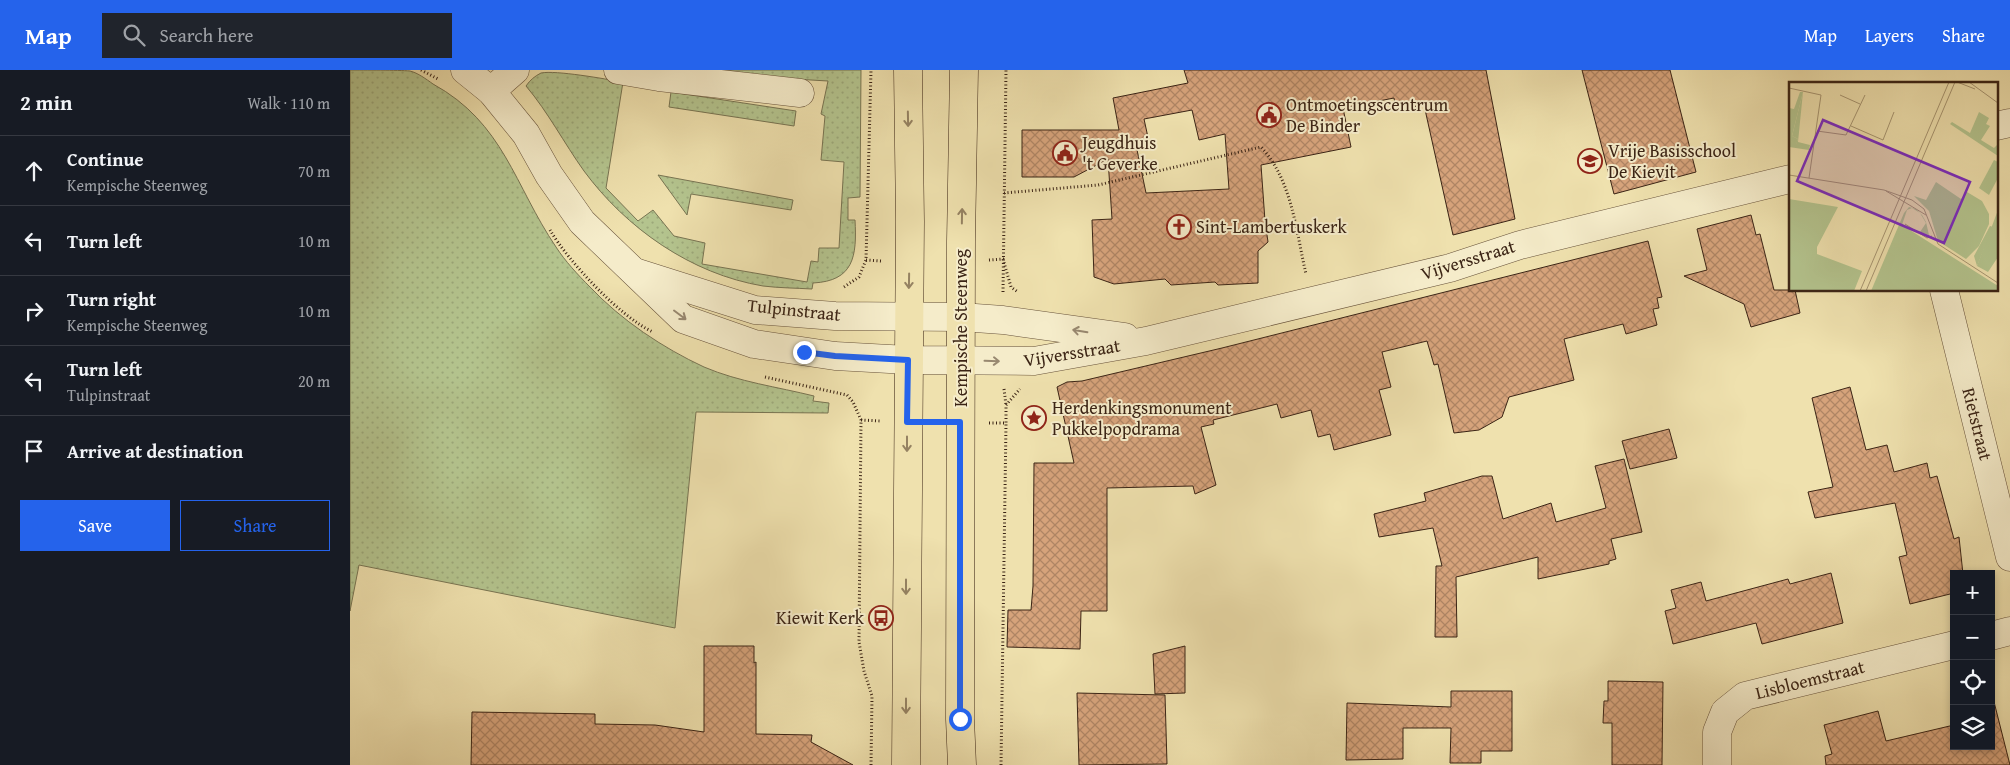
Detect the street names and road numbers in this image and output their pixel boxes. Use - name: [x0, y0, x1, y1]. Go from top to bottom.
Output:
- street label: Vijversstraat: [1417, 232, 1519, 287]
- street label: Kempische Steenweg: [947, 249, 974, 407]
- street label: Tulpinstraat: [746, 291, 843, 328]
- street label: Vijversstraat: [1022, 331, 1123, 373]
- street label: Rietstraat: [1955, 385, 2000, 464]
- street label: Lisbloemstraat: [1752, 653, 1868, 706]

